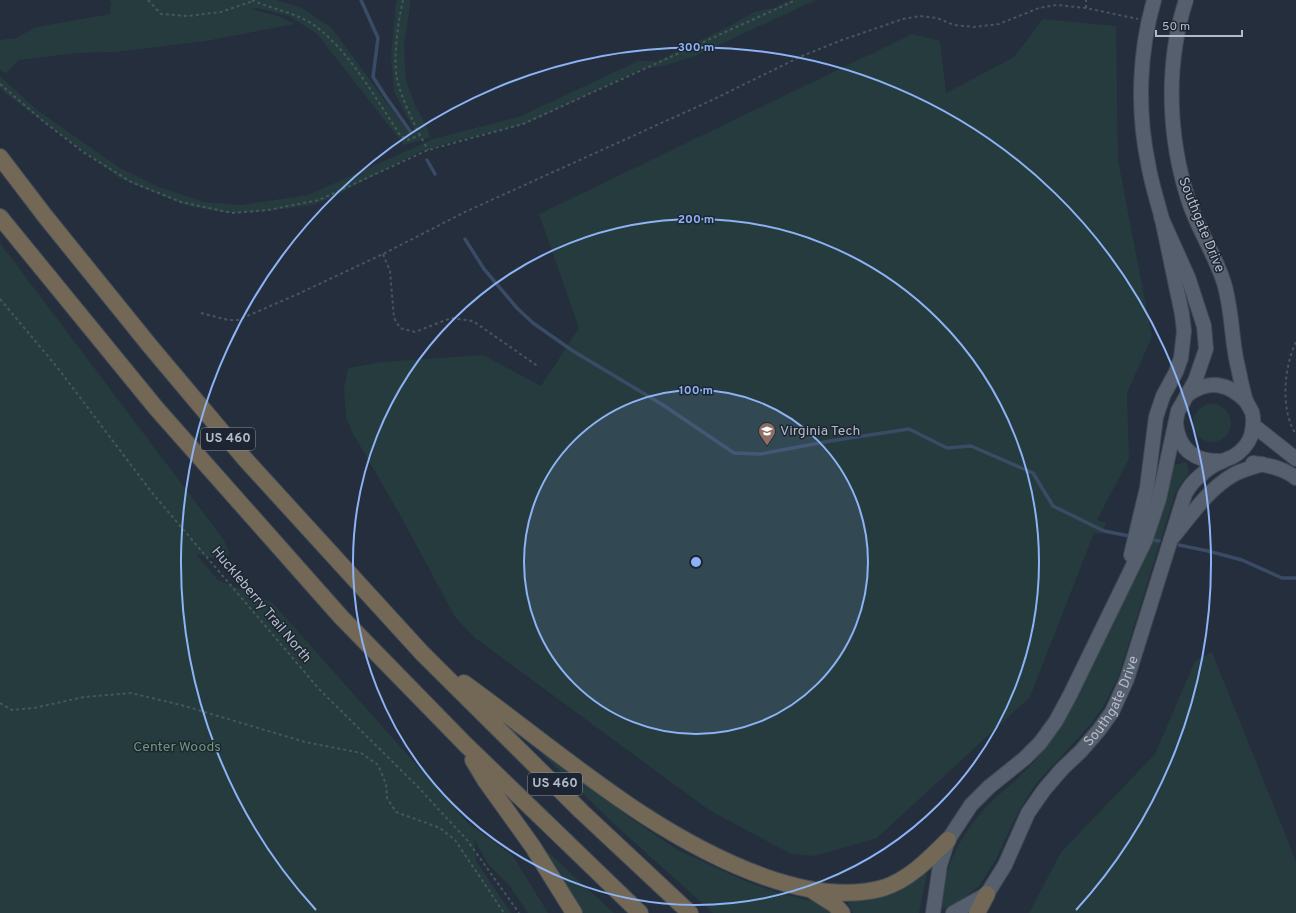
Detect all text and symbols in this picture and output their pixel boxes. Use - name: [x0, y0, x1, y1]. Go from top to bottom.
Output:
- scale bar: [1156, 12, 1242, 38]
- text: 50 m: [1162, 19, 1190, 35]
- text: 300 m: [678, 40, 714, 56]
- street label: Southgate Drive: [1174, 175, 1228, 275]
- text: 200 m: [678, 212, 714, 228]
- text: 100 m: [679, 383, 713, 399]
- school or university icon: Virginia Tech: [757, 421, 777, 446]
- place label: Virginia Tech: [780, 423, 860, 440]
- road number: US 460: [201, 428, 255, 450]
- street label: Huckleberry Trail North: [207, 543, 315, 667]
- centre of rings: [689, 555, 703, 569]
- street label: Southgate Drive: [1080, 654, 1142, 750]
- park label: Center Woods: [133, 739, 221, 756]
- road number: US 460: [528, 773, 582, 795]

